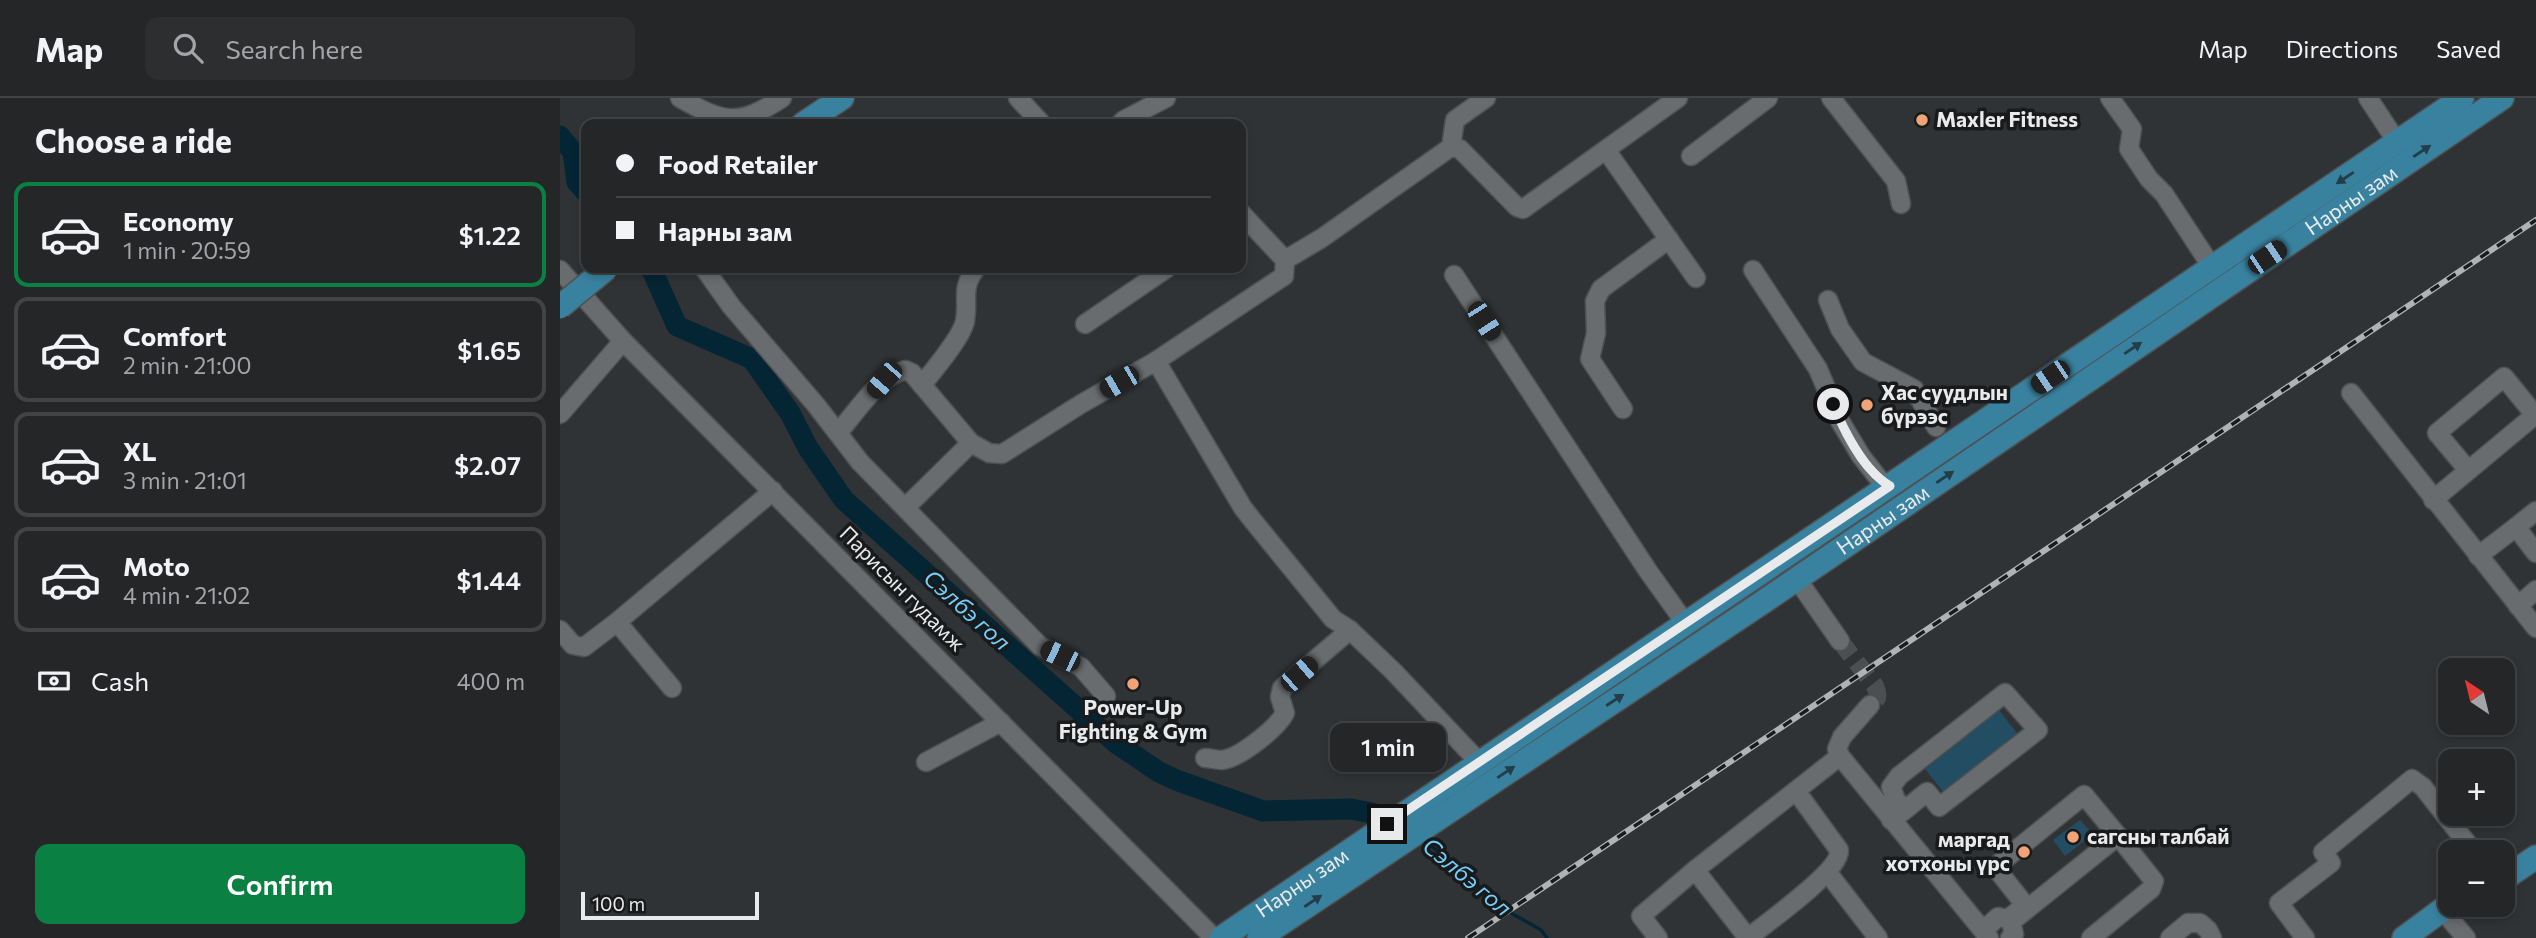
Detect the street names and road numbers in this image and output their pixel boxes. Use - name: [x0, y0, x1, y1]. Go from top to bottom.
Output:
- street label: Нарны зам: [2300, 159, 2401, 240]
- street label: Нарны зам: [1831, 479, 1933, 559]
- street label: Парисын гудамж: [835, 520, 971, 656]
- street label: Нарны зам: [1250, 842, 1352, 922]

